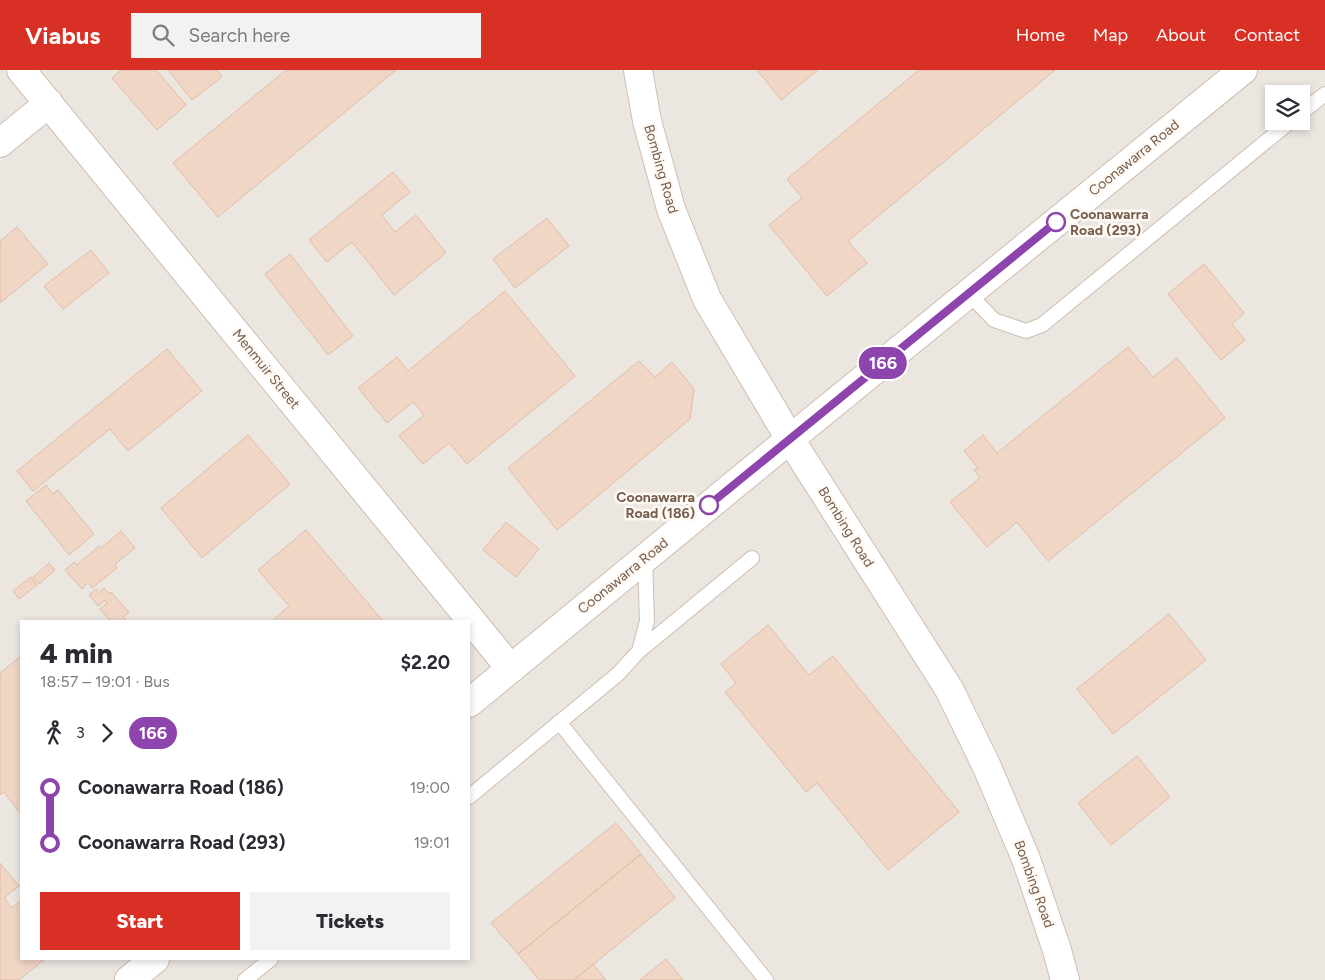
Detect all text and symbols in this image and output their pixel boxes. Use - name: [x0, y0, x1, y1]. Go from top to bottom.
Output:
- search box: [131, 13, 481, 58]
- text: Viabus: [25, 21, 101, 50]
- icon: search: [149, 21, 177, 49]
- text: Search here: [189, 24, 290, 47]
- text: Home: [1016, 24, 1065, 46]
- text: Map: [1093, 24, 1128, 46]
- text: About: [1156, 24, 1206, 46]
- text: Contact: [1234, 24, 1300, 46]
- map controls: [1265, 85, 1310, 130]
- button: layers: [1265, 85, 1310, 130]
- street label: Coonawarra Road: [1085, 116, 1183, 200]
- street label: Bombing Road: [640, 123, 682, 215]
- place label: Coonawarra Road (293): [1070, 206, 1149, 239]
- marker: Coonawarra Road (293): [1046, 212, 1066, 232]
- street label: Menmuir Street: [229, 326, 303, 412]
- line badge: 166: [854, 347, 912, 379]
- text: 166: [869, 352, 897, 374]
- street label: Bombing Road: [814, 484, 878, 570]
- place label: Coonawarra Road (186): [616, 489, 695, 522]
- marker: Coonawarra Road (186): [699, 495, 719, 515]
- street label: Coonawarra Road: [574, 534, 672, 618]
- text: 4 min: [40, 636, 113, 670]
- text: $2.20: [400, 651, 450, 674]
- text: 18:57 – 19:01 · Bus: [40, 672, 170, 691]
- icon: walk: [40, 719, 68, 747]
- icon: forward: [93, 719, 121, 747]
- text: 166: [139, 722, 167, 744]
- text: 3: [76, 723, 85, 742]
- text: Coonawarra Road (186): [78, 776, 284, 799]
- text: 19:00: [410, 778, 450, 797]
- text: Coonawarra Road (293): [78, 831, 286, 854]
- text: 19:01: [413, 833, 450, 852]
- street label: Bombing Road: [1010, 838, 1058, 930]
- button: Start: [40, 892, 240, 950]
- button: Tickets: [250, 892, 450, 950]

